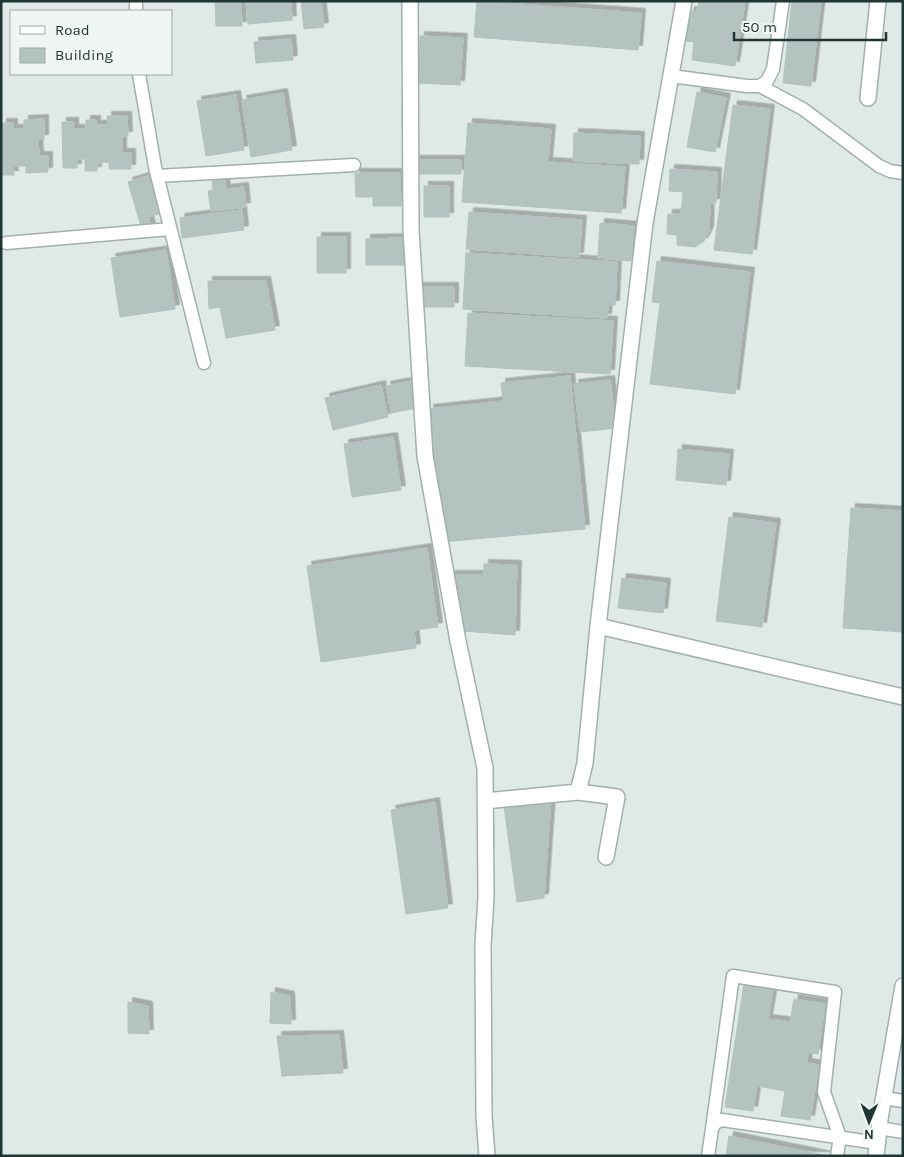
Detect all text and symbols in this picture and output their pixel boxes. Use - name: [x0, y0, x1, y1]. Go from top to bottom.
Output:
- legend: [10, 10, 172, 75]
- scale bar: [734, 10, 886, 42]
- text: 50 m: [742, 18, 777, 36]
- text: Road: [55, 21, 90, 39]
- text: Building: [55, 46, 113, 64]
- north arrow: [844, 1097, 894, 1147]
- text: N: [864, 1126, 874, 1143]

